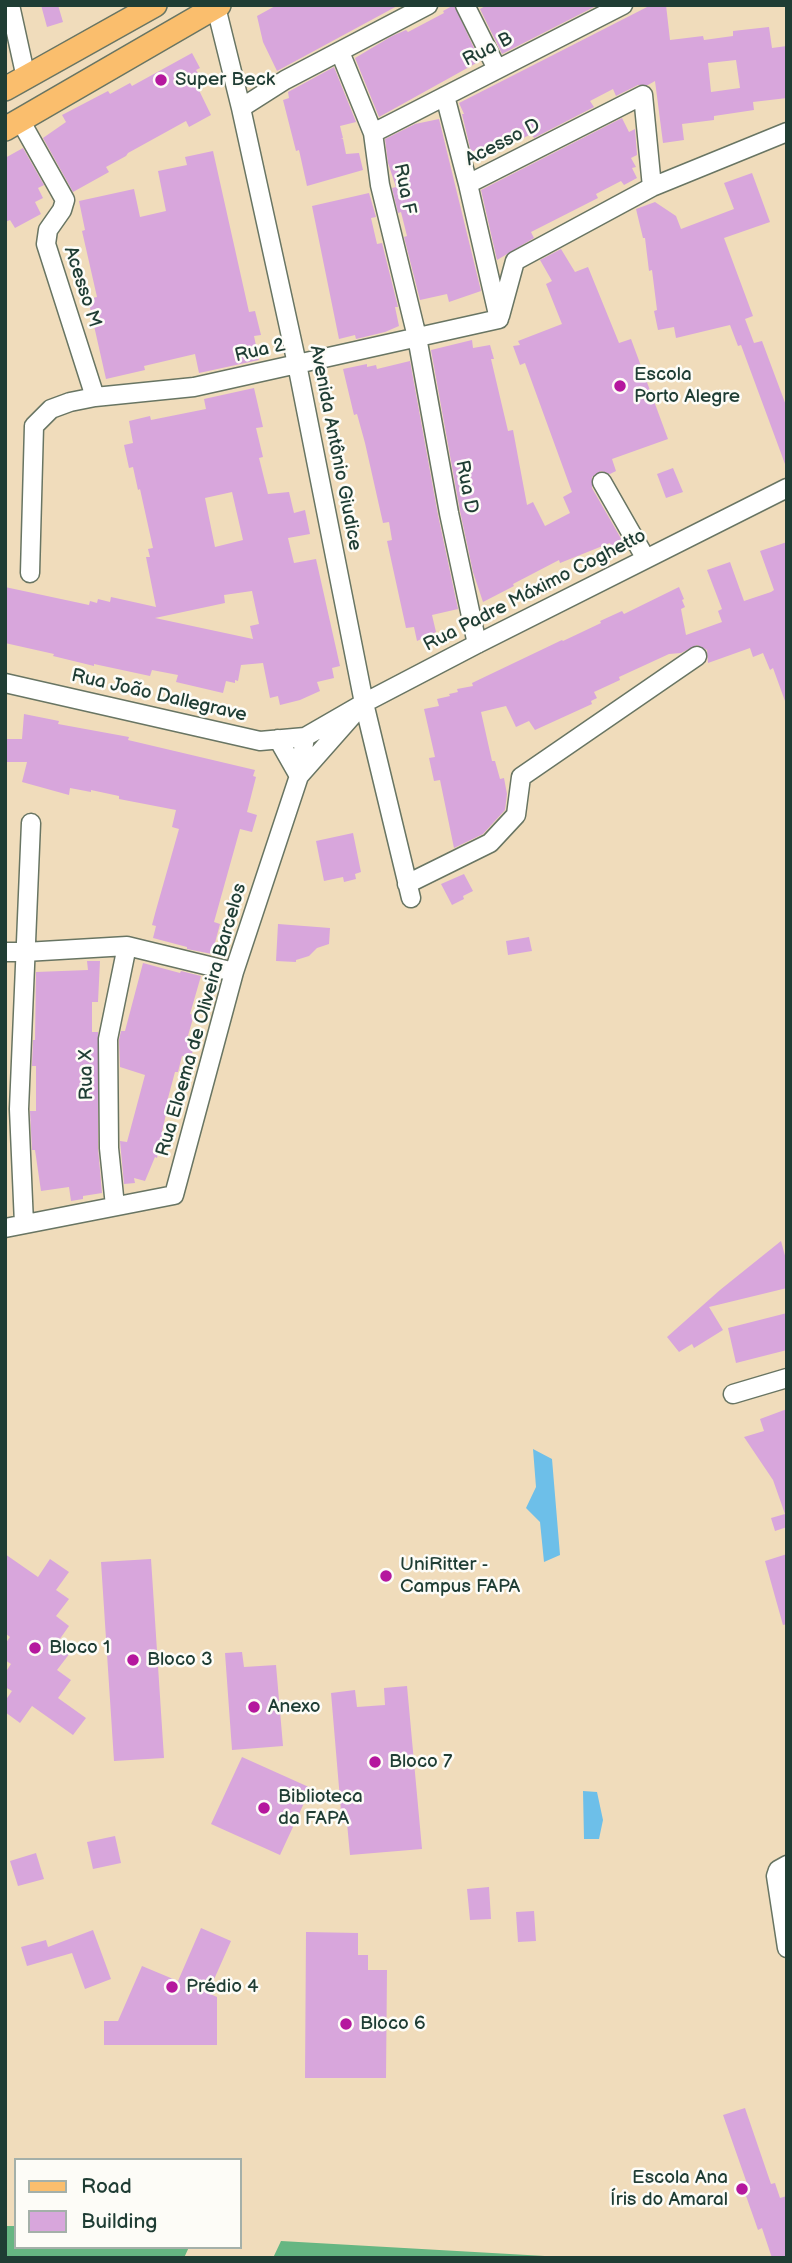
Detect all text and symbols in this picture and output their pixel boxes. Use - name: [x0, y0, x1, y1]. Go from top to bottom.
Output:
- street label: Rua B: [459, 28, 517, 72]
- place label: Super Beck: [175, 69, 275, 91]
- marker: Super Beck: [153, 72, 169, 88]
- street label: Acesso D: [462, 114, 544, 172]
- street label: Rua F: [388, 162, 420, 216]
- street label: Acesso M: [58, 244, 106, 330]
- street label: Rua 2: [232, 334, 288, 368]
- street label: Avenida Antônio Giudice: [304, 343, 366, 553]
- place label: Escola Porto Alegre: [634, 364, 740, 408]
- marker: Escola Porto Alegre: [612, 378, 628, 394]
- street label: Rua D: [450, 458, 482, 516]
- street label: Rua Padre Máximo Coghetto: [420, 525, 650, 657]
- street label: Rua João Dallegrave: [69, 665, 249, 727]
- street label: Rua Eloema de Oliveira Barcelos: [152, 881, 252, 1159]
- street label: Rua X: [75, 1049, 99, 1101]
- place label: UniRitter - Campus FAPA: [400, 1554, 520, 1598]
- marker: UniRitter - Campus FAPA: [378, 1568, 394, 1584]
- place label: Bloco 1: [49, 1637, 110, 1659]
- marker: Bloco 1: [27, 1640, 43, 1656]
- place label: Bloco 3: [147, 1649, 213, 1671]
- marker: Bloco 3: [125, 1652, 141, 1668]
- place label: Anexo: [268, 1696, 320, 1718]
- marker: Anexo: [246, 1699, 262, 1715]
- place label: Bloco 7: [389, 1751, 452, 1773]
- marker: Bloco 7: [367, 1754, 383, 1770]
- place label: Biblioteca da FAPA: [278, 1786, 363, 1830]
- marker: Biblioteca da FAPA: [256, 1800, 272, 1816]
- place label: Prédio 4: [186, 1976, 259, 1998]
- marker: Prédio 4: [164, 1979, 180, 1995]
- place label: Bloco 6: [360, 2013, 426, 2035]
- marker: Bloco 6: [338, 2016, 354, 2032]
- legend: [14, 2158, 242, 2249]
- place label: Escola Ana Íris do Amaral: [610, 2167, 728, 2211]
- text: Road: [81, 2174, 132, 2199]
- marker: Escola Ana Íris do Amaral: [734, 2181, 750, 2197]
- text: Building: [81, 2209, 157, 2234]

